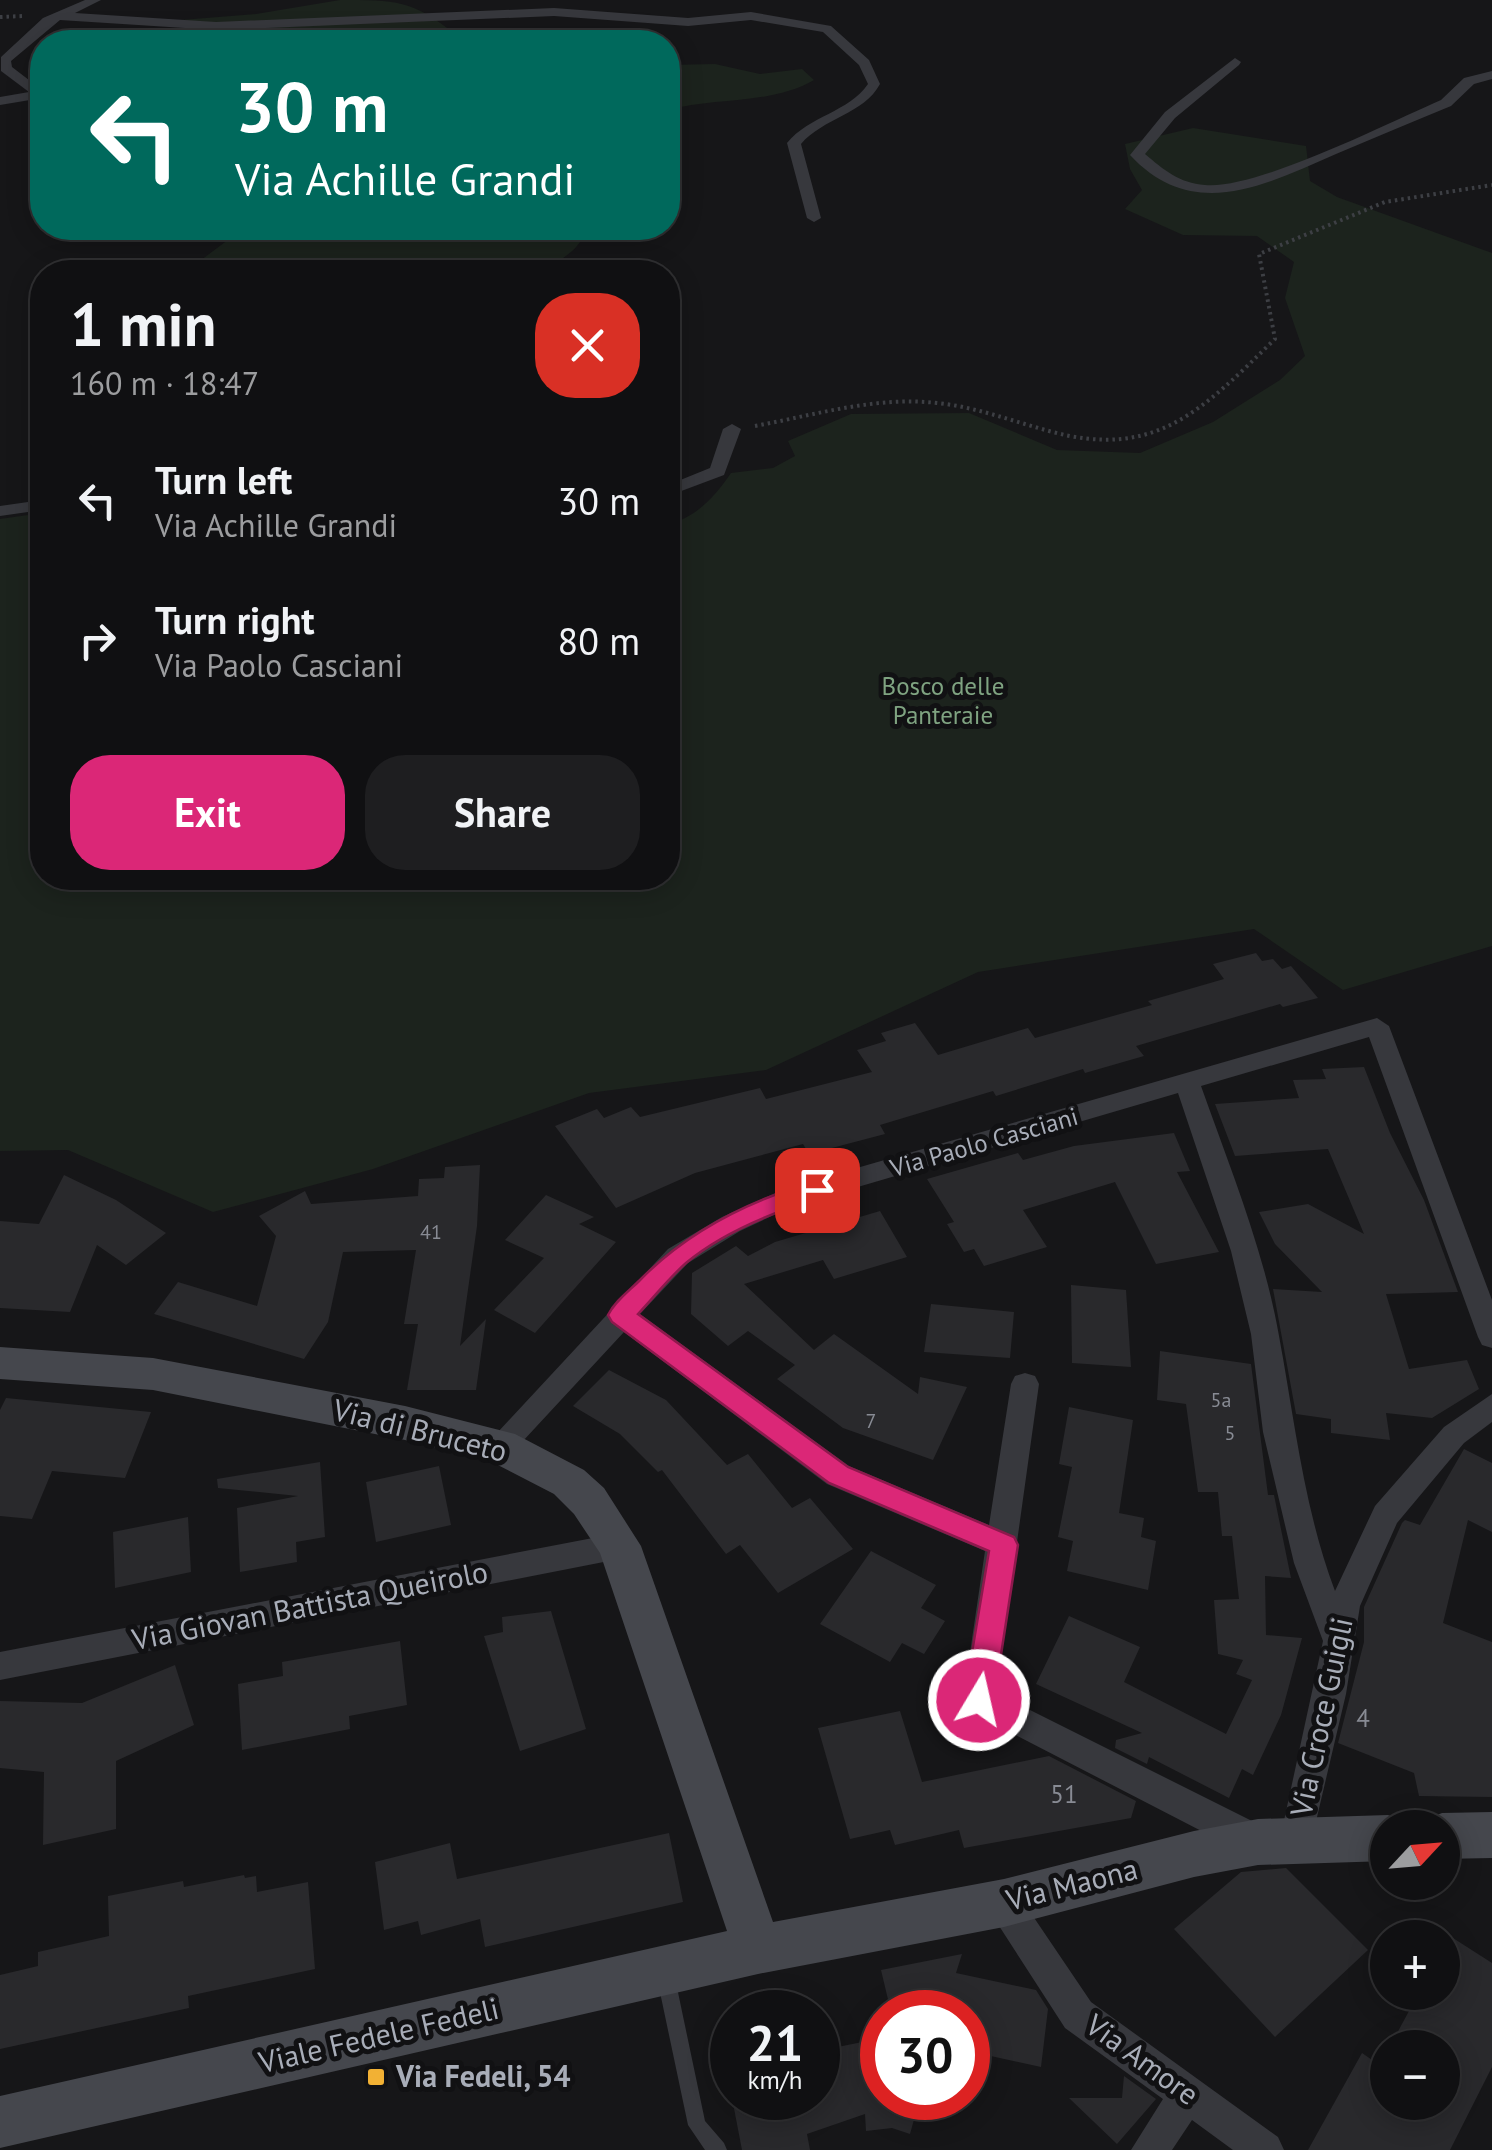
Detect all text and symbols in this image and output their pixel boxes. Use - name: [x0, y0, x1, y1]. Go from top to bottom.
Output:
- text: 30 m: [235, 61, 388, 151]
- icon: left: [70, 70, 200, 200]
- text: Via Achille Grandi: [235, 149, 575, 207]
- text: 1 min: [70, 285, 216, 363]
- button: close: [535, 293, 640, 398]
- text: 160 m · 18:47: [70, 362, 259, 404]
- text: Turn left: [155, 455, 292, 504]
- icon: left: [70, 473, 125, 528]
- text: 30 m: [558, 476, 640, 525]
- text: Via Achille Grandi: [155, 504, 397, 546]
- text: Turn right: [155, 595, 315, 644]
- icon: right: [70, 613, 125, 668]
- text: 80 m: [558, 616, 640, 665]
- text: Via Paolo Casciani: [155, 644, 403, 686]
- park label: Bosco delle Panteraie: [882, 670, 1004, 731]
- button: Exit: [70, 755, 345, 870]
- button: Share: [365, 755, 640, 870]
- street label: Via Paolo Casciani: [885, 1100, 1082, 1184]
- pin: [775, 1148, 860, 1233]
- icon: arrive: [790, 1163, 845, 1218]
- house number: 41: [420, 1219, 442, 1245]
- house number: 5a: [1211, 1387, 1231, 1413]
- street label: Via di Bruceto: [328, 1389, 511, 1470]
- house number: 7: [866, 1408, 876, 1434]
- house number: 5: [1225, 1420, 1235, 1446]
- street label: Via Giovan Battista Queirolo: [128, 1551, 491, 1658]
- street label: Via Croce Guigli: [1280, 1614, 1361, 1821]
- position arrow: [927, 1648, 1031, 1752]
- house number: 4: [1356, 1702, 1370, 1734]
- house number: 51: [1050, 1778, 1078, 1810]
- north arrow: [1370, 1810, 1460, 1900]
- map controls: [1370, 1810, 1460, 2120]
- street label: Via Maona: [1001, 1848, 1141, 1919]
- button: +: [1370, 1920, 1460, 2010]
- street label: Viale Fedele Fedeli: [254, 1988, 502, 2081]
- speed limit sign: 30: [860, 1990, 990, 2120]
- street label: Via Amore: [1078, 2004, 1207, 2113]
- text: 21: [747, 2010, 803, 2075]
- button: −: [1370, 2030, 1460, 2120]
- place label: Via Fedeli, 54: [395, 2056, 570, 2095]
- text: km/h: [748, 2064, 802, 2096]
- marker: Via Fedeli, 54: [365, 2066, 387, 2088]

